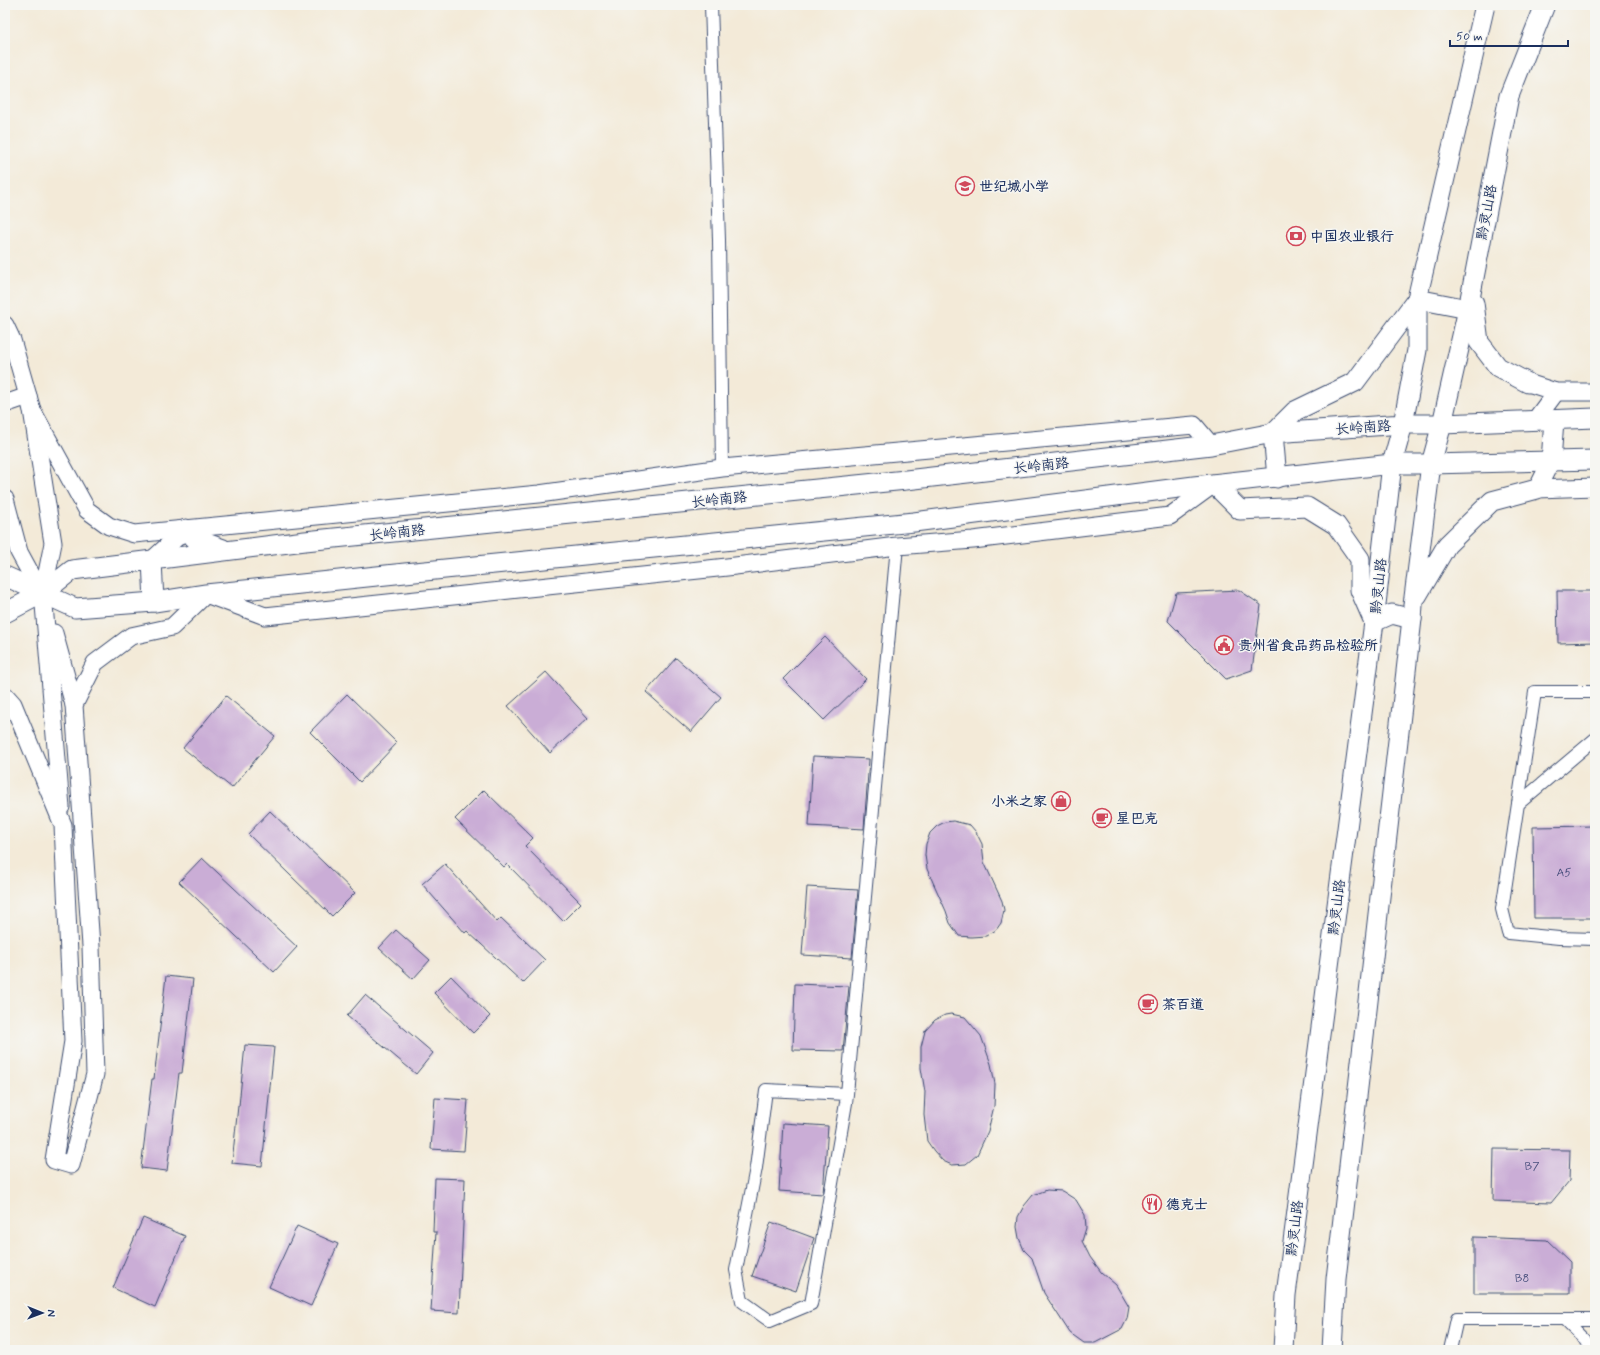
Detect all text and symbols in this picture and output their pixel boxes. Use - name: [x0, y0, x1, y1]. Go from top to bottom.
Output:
- scale bar: [1450, 22, 1568, 48]
- text: 50 m: [1456, 29, 1483, 45]
- school or university icon: 世纪城小学: [954, 175, 976, 197]
- place label: 世纪城小学: [979, 178, 1049, 196]
- street label: 黔灵山路: [1473, 183, 1501, 241]
- bank icon: 中国农业银行: [1285, 225, 1307, 247]
- place label: 中国农业银行: [1310, 228, 1394, 246]
- street label: 长岭南路: [1335, 417, 1392, 439]
- street label: 长岭南路: [1012, 454, 1070, 478]
- street label: 长岭南路: [690, 488, 748, 512]
- street label: 长岭南路: [368, 521, 426, 545]
- street label: 黔灵山路: [1367, 557, 1391, 615]
- public building icon: 贵州省食品药品检验所: [1213, 634, 1235, 656]
- place label: 贵州省食品药品检验所: [1238, 637, 1378, 655]
- shop icon: 小米之家: [1050, 790, 1072, 812]
- place label: 小米之家: [991, 793, 1047, 811]
- cafe icon: 星巴克: [1091, 807, 1113, 829]
- place label: 星巴克: [1116, 810, 1158, 828]
- house number: A5: [1556, 865, 1572, 881]
- street label: 黔灵山路: [1325, 878, 1349, 936]
- cafe icon: 茶百道: [1137, 993, 1159, 1015]
- place label: 茶百道: [1162, 996, 1204, 1014]
- house number: B7: [1525, 1159, 1539, 1175]
- restaurant icon: 德克士: [1141, 1193, 1163, 1215]
- place label: 德克士: [1166, 1196, 1208, 1214]
- street label: 黔灵山路: [1283, 1199, 1307, 1257]
- house number: B8: [1515, 1271, 1529, 1287]
- north arrow: [22, 1293, 62, 1333]
- text: N: [44, 1309, 58, 1317]

